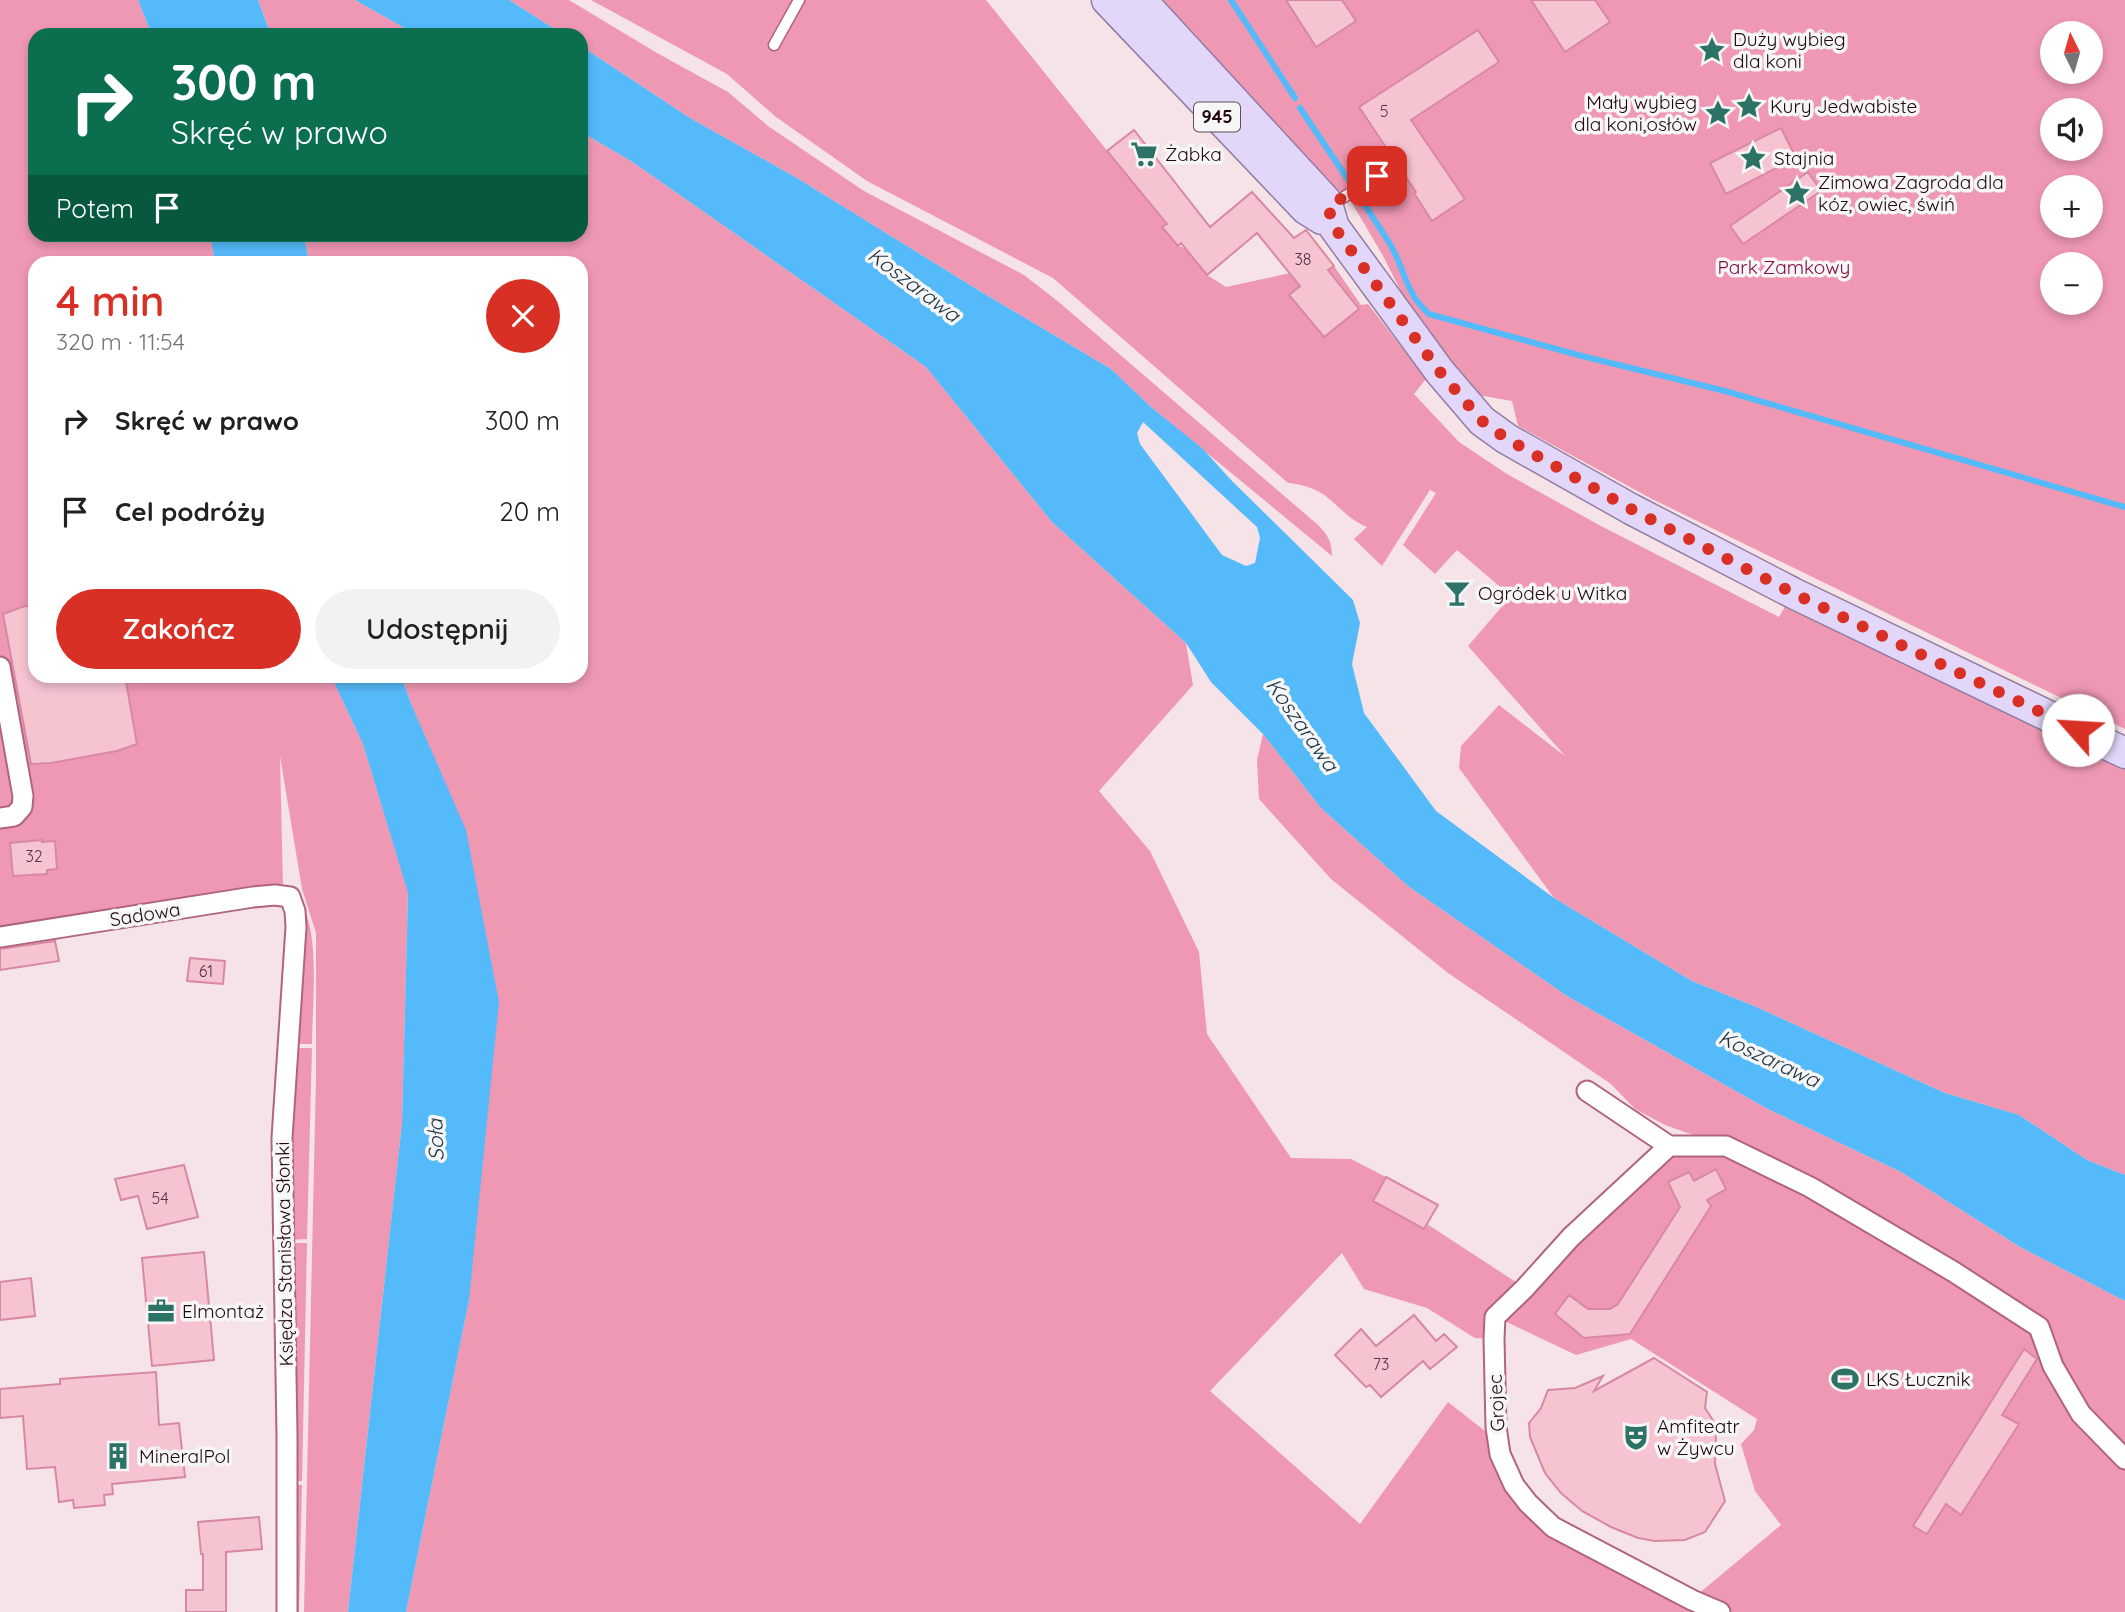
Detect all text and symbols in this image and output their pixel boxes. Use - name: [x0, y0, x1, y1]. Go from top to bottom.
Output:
- north arrow: [2040, 21, 2104, 84]
- map controls: [2040, 21, 2103, 315]
- place label: Duży wybieg dla koni: [1733, 27, 1846, 73]
- place icon: Duży wybieg dla koni: [1697, 35, 1727, 65]
- text: 300 m: [171, 51, 316, 112]
- icon: right: [56, 56, 147, 147]
- place label: Mały wybieg dla koni,osłów: [1574, 90, 1697, 136]
- place icon: Kury Jedwabiste: [1734, 91, 1764, 121]
- place label: Kury Jedwabiste: [1770, 94, 1917, 118]
- place icon: Mały wybieg dla koni,osłów: [1703, 98, 1733, 128]
- button: sound: [2040, 98, 2103, 161]
- house number: 5: [1380, 101, 1388, 121]
- road number: 945: [1194, 103, 1240, 132]
- text: Skręć w prawo: [171, 112, 388, 152]
- supermarket icon: Żabka: [1129, 139, 1159, 169]
- place label: Żabka: [1165, 142, 1222, 166]
- place icon: Stajnia: [1738, 143, 1768, 173]
- pin: [1347, 146, 1407, 206]
- place label: Stajnia: [1774, 146, 1834, 170]
- icon: arrive: [1358, 157, 1396, 195]
- place label: Zimowa Zagroda dla kóz, owiec, świń: [1818, 170, 2004, 216]
- button: +: [2040, 175, 2103, 238]
- place icon: Zimowa Zagroda dla kóz, owiec, świń: [1782, 178, 1812, 208]
- icon: arrive: [148, 189, 186, 227]
- text: Potem: [56, 192, 134, 225]
- water label: Koszarawa: [864, 241, 967, 328]
- house number: 38: [1294, 249, 1312, 269]
- button: −: [2040, 252, 2103, 315]
- park label: Park Zamkowy: [1718, 255, 1850, 279]
- text: 4 min: [56, 274, 165, 327]
- button: close: [486, 279, 560, 353]
- text: 320 m · 11:54: [56, 327, 185, 356]
- icon: right: [56, 402, 94, 440]
- text: Skręć w prawo: [115, 404, 299, 437]
- text: 300 m: [485, 404, 560, 437]
- icon: arrive: [56, 493, 94, 531]
- text: Cel podróży: [115, 495, 265, 528]
- text: 20 m: [499, 495, 560, 528]
- bar icon: Ogródek u Witka: [1442, 578, 1472, 608]
- place label: Ogródek u Witka: [1478, 581, 1627, 605]
- button: Zakończ: [56, 589, 301, 669]
- button: Udostępnij: [315, 589, 560, 669]
- water label: Koszarawa: [1261, 673, 1345, 777]
- position arrow: [2041, 693, 2115, 767]
- house number: 32: [25, 846, 43, 866]
- street label: Sadowa: [108, 897, 182, 931]
- house number: 61: [199, 961, 213, 981]
- water label: Koszarawa: [1715, 1023, 1825, 1093]
- water label: Soła: [421, 1117, 449, 1162]
- street label: Księdza Stanisława Słonki: [270, 1141, 298, 1367]
- house number: 54: [151, 1188, 169, 1208]
- office icon: Elmontaż: [146, 1296, 176, 1326]
- place label: Elmontaż: [182, 1299, 264, 1323]
- house number: 73: [1373, 1354, 1389, 1374]
- sports icon: LKS Łucznik: [1830, 1364, 1860, 1394]
- place label: LKS Łucznik: [1866, 1367, 1971, 1391]
- street label: Grojec: [1483, 1374, 1509, 1432]
- place label: Amfiteatr w Żywcu: [1657, 1414, 1741, 1460]
- theatre icon: Amfiteatr w Żywcu: [1621, 1422, 1651, 1452]
- building icon: MineralPol: [103, 1441, 133, 1471]
- place label: MineralPol: [139, 1444, 230, 1468]

